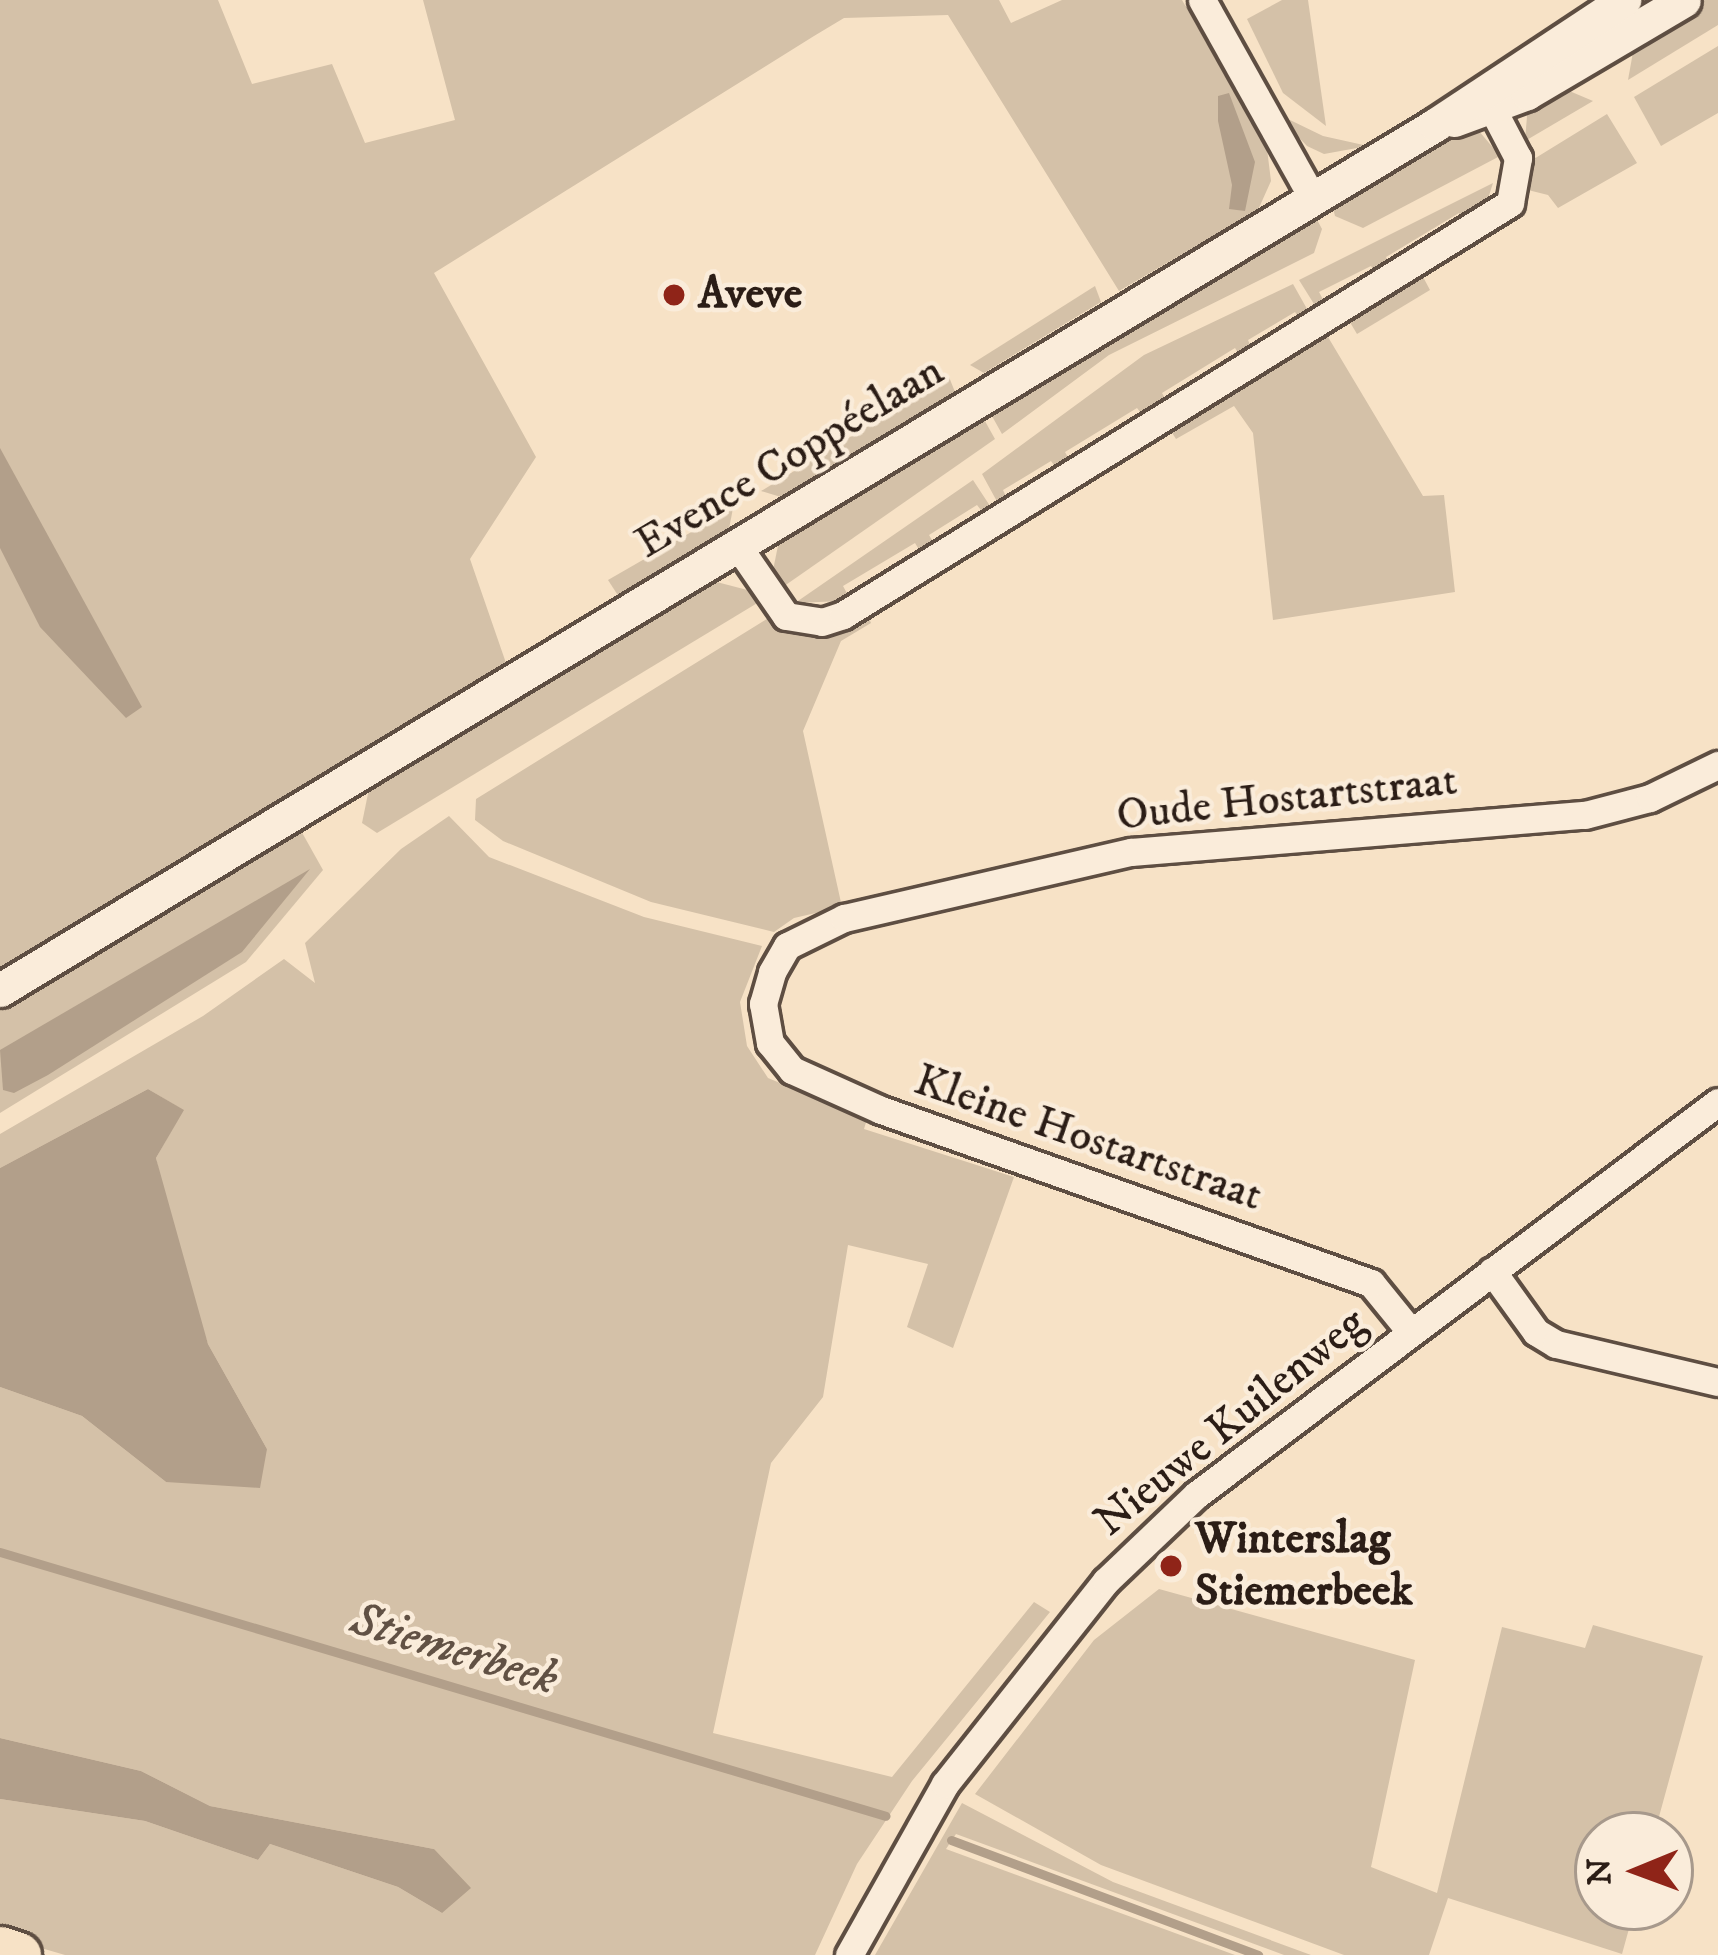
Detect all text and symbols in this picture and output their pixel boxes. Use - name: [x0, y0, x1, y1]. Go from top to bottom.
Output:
- place label: Aveve: [698, 268, 802, 322]
- marker: Aveve: [661, 282, 687, 308]
- street label: Evence Coppéelaan: [626, 345, 954, 571]
- street label: Oude Hostartstraat: [1114, 754, 1460, 844]
- street label: Kleine Hostartstraat: [907, 1054, 1269, 1224]
- street label: Nieuwe Kuilenweg: [1084, 1297, 1378, 1549]
- place label: Winterslag Stiemerbeek: [1195, 1513, 1413, 1619]
- marker: Winterslag Stiemerbeek: [1158, 1553, 1184, 1579]
- water label: Stiemerbeek: [343, 1591, 565, 1709]
- north arrow: [1574, 1811, 1694, 1931]
- text: N: [1580, 1858, 1621, 1885]

